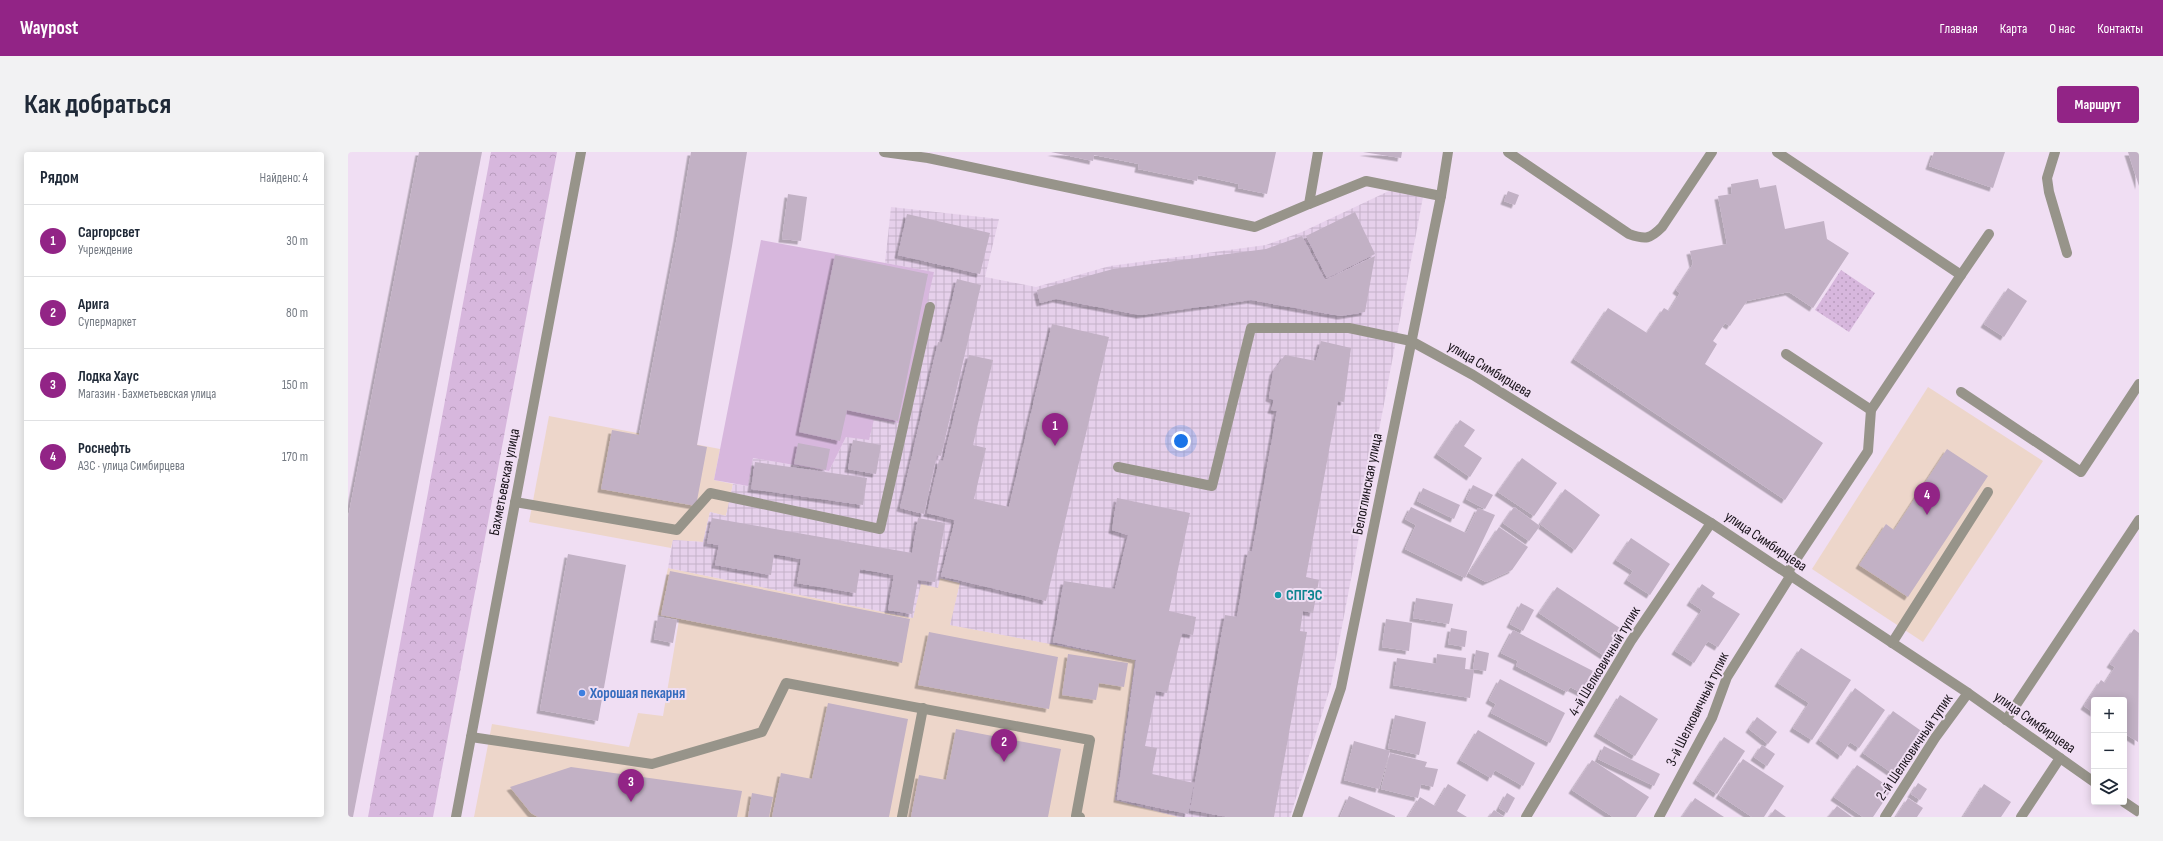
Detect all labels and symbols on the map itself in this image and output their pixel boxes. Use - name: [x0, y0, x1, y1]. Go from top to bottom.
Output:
- street label: улица Симбирцева: [1444, 337, 1536, 402]
- pin: 1: [1042, 413, 1068, 446]
- street label: Бахметьевская улица: [485, 427, 524, 537]
- your location: [1171, 431, 1191, 451]
- street label: Белоглинская улица: [1348, 431, 1387, 537]
- pin: 4: [1914, 482, 1940, 515]
- street label: улица Симбирцева: [1721, 507, 1811, 576]
- place label: СПГЭС: [1286, 586, 1323, 605]
- marker: СПГЭС: [1273, 590, 1283, 600]
- street label: 4-й Шелковичный тупик: [1564, 603, 1645, 720]
- street label: 3-й Шелковичный тупик: [1662, 649, 1733, 769]
- place label: Хорошая пекарня: [589, 684, 685, 703]
- street label: улица Симбирцева: [1990, 687, 2079, 758]
- marker: Хорошая пекарня: [577, 688, 587, 698]
- street label: 2-й Шелковичный тупик: [1872, 690, 1957, 804]
- pin: 2: [991, 729, 1017, 762]
- pin: 3: [618, 769, 644, 802]

